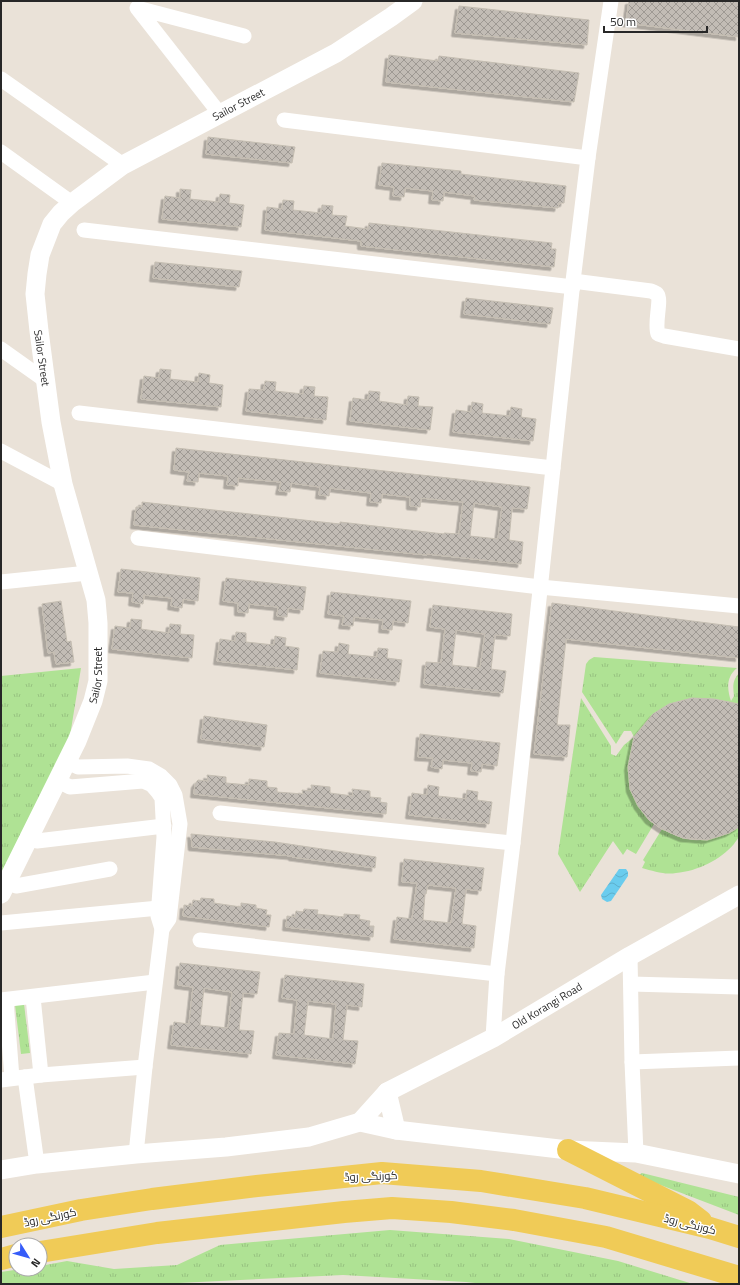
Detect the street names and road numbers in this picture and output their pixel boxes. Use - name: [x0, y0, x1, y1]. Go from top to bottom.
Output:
- street label: Sailor Street: [209, 84, 267, 125]
- street label: Sailor Street: [30, 329, 54, 387]
- street label: Sailor Street: [85, 647, 106, 705]
- street label: Old Korangi Road: [509, 978, 585, 1033]
- street label: کورنگی روڈ: [344, 1167, 398, 1185]
- street label: کورنگی روڈ: [22, 1204, 78, 1230]
- street label: کورنگی روڈ: [662, 1210, 718, 1238]

